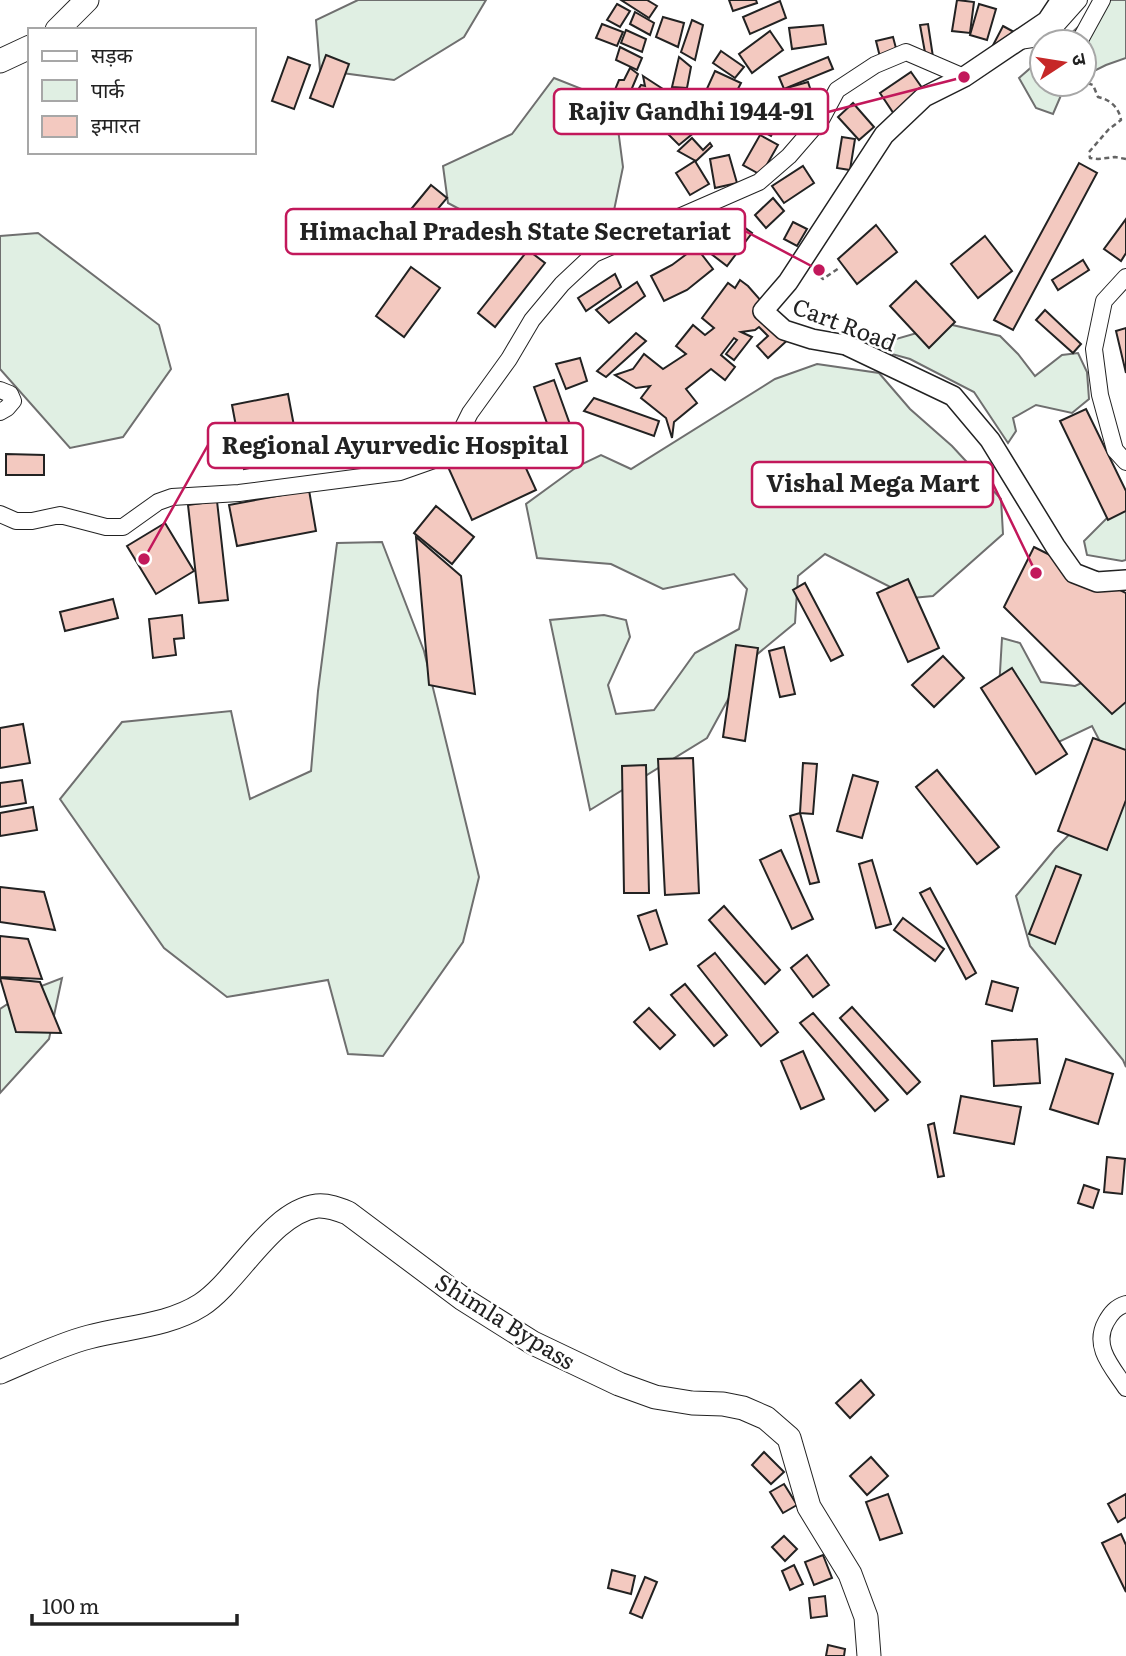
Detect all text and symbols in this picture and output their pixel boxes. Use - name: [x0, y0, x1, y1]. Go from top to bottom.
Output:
- legend: [28, 28, 256, 154]
- north arrow: [1028, 28, 1098, 98]
- text: सड़क: [91, 38, 133, 69]
- text: उ: [1066, 51, 1096, 68]
- text: पार्क: [91, 73, 125, 104]
- callout: Rajiv Gandhi 1944-91: [554, 89, 828, 134]
- text: Rajiv Gandhi 1944-91: [568, 92, 814, 127]
- text: इमारत: [91, 108, 141, 139]
- callout: Himachal Pradesh State Secretariat: [286, 209, 745, 254]
- text: Himachal Pradesh State Secretariat: [299, 212, 731, 247]
- street label: Cart Road: [788, 288, 902, 358]
- callout: Regional Ayurvedic Hospital: [208, 423, 583, 468]
- text: Regional Ayurvedic Hospital: [222, 426, 569, 461]
- callout: Vishal Mega Mart: [752, 462, 993, 507]
- text: Vishal Mega Mart: [766, 464, 980, 499]
- street label: Shimla Bypass: [430, 1264, 582, 1376]
- scale bar: [32, 1582, 236, 1626]
- text: 100 m: [42, 1589, 99, 1620]

